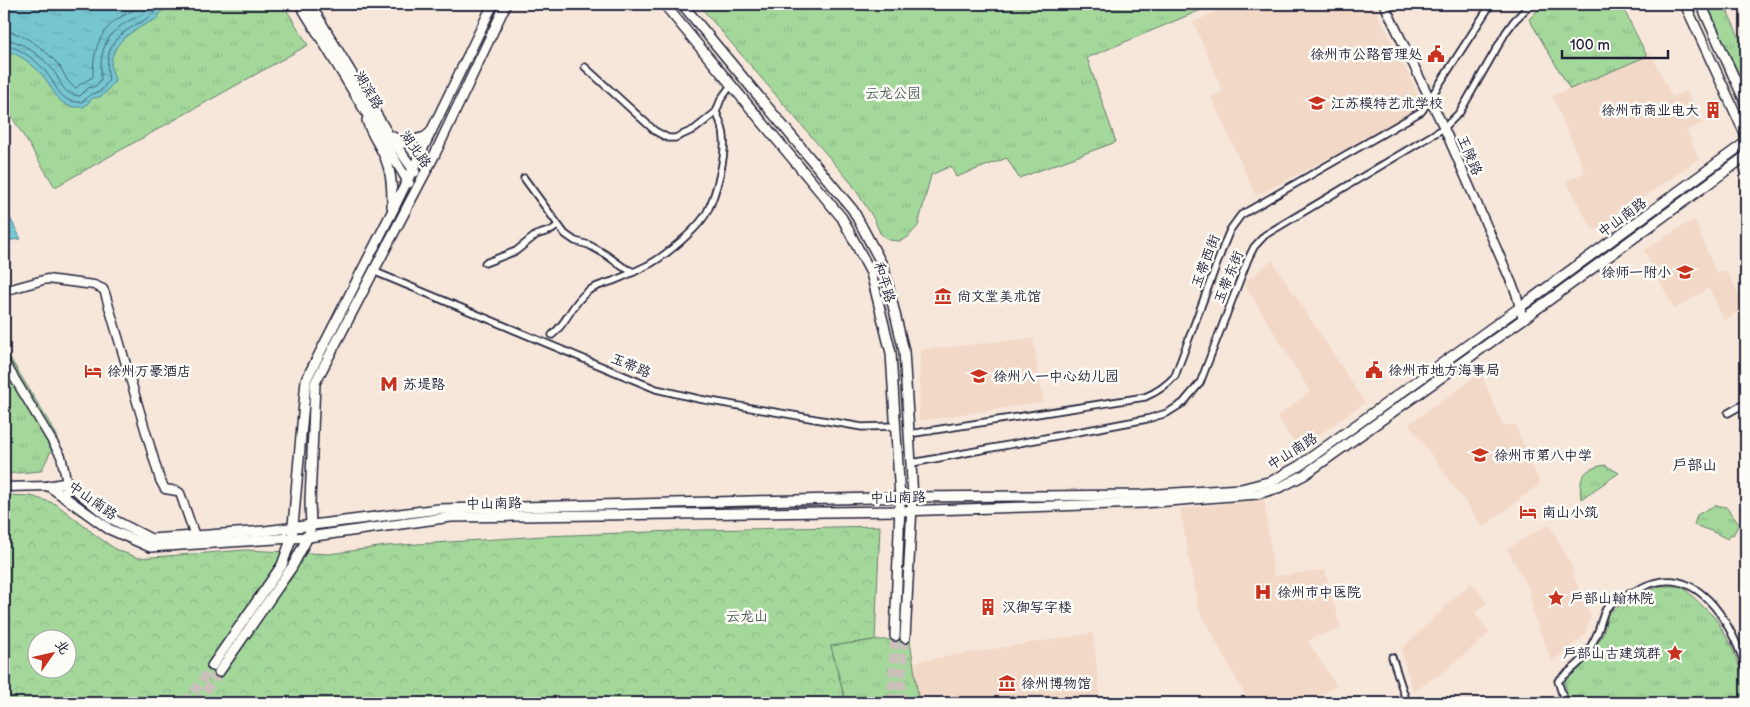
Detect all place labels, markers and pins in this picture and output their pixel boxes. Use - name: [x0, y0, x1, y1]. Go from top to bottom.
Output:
- public building icon: 徐州市公路管理处: [1426, 44, 1446, 64]
- place label: 徐州市公路管理处: [1310, 46, 1422, 63]
- school or university icon: 江苏模特艺术学校: [1307, 93, 1327, 113]
- place label: 江苏模特艺术学校: [1331, 95, 1443, 112]
- building icon: 徐州市商业电大: [1703, 100, 1723, 120]
- place label: 徐州市商业电大: [1601, 102, 1699, 119]
- school or university icon: 徐师一附小: [1675, 262, 1695, 282]
- place label: 徐师一附小: [1601, 264, 1671, 281]
- museum icon: 尚文堂美术馆: [933, 286, 953, 306]
- place label: 尚文堂美术馆: [957, 288, 1041, 305]
- public building icon: 徐州市地方海事局: [1364, 360, 1384, 380]
- hotel icon: 徐州万豪酒店: [83, 361, 103, 381]
- place label: 徐州市地方海事局: [1388, 362, 1500, 379]
- place label: 徐州万豪酒店: [107, 363, 191, 380]
- school or university icon: 徐州八一中心幼儿园: [969, 366, 989, 386]
- place label: 徐州八一中心幼儿园: [993, 368, 1119, 385]
- metro station icon: 苏堤路: [379, 374, 399, 394]
- place label: 苏堤路: [403, 376, 445, 393]
- school or university icon: 徐州市第八中学: [1470, 445, 1490, 465]
- place label: 徐州市第八中学: [1494, 447, 1592, 464]
- hotel icon: 南山小筑: [1518, 502, 1538, 522]
- place label: 南山小筑: [1542, 504, 1598, 521]
- hospital icon: 徐州市中医院: [1253, 582, 1273, 602]
- place label: 徐州市中医院: [1277, 584, 1361, 601]
- place icon: 户部山翰林院: [1546, 588, 1566, 608]
- place label: 户部山翰林院: [1570, 590, 1654, 607]
- building icon: 汉御写字楼: [978, 597, 998, 617]
- place label: 汉御写字楼: [1002, 599, 1072, 616]
- place icon: 户部山古建筑群: [1665, 643, 1685, 663]
- place label: 户部山古建筑群: [1563, 645, 1661, 662]
- museum icon: 徐州博物馆: [997, 673, 1017, 693]
- place label: 徐州博物馆: [1021, 675, 1091, 692]

